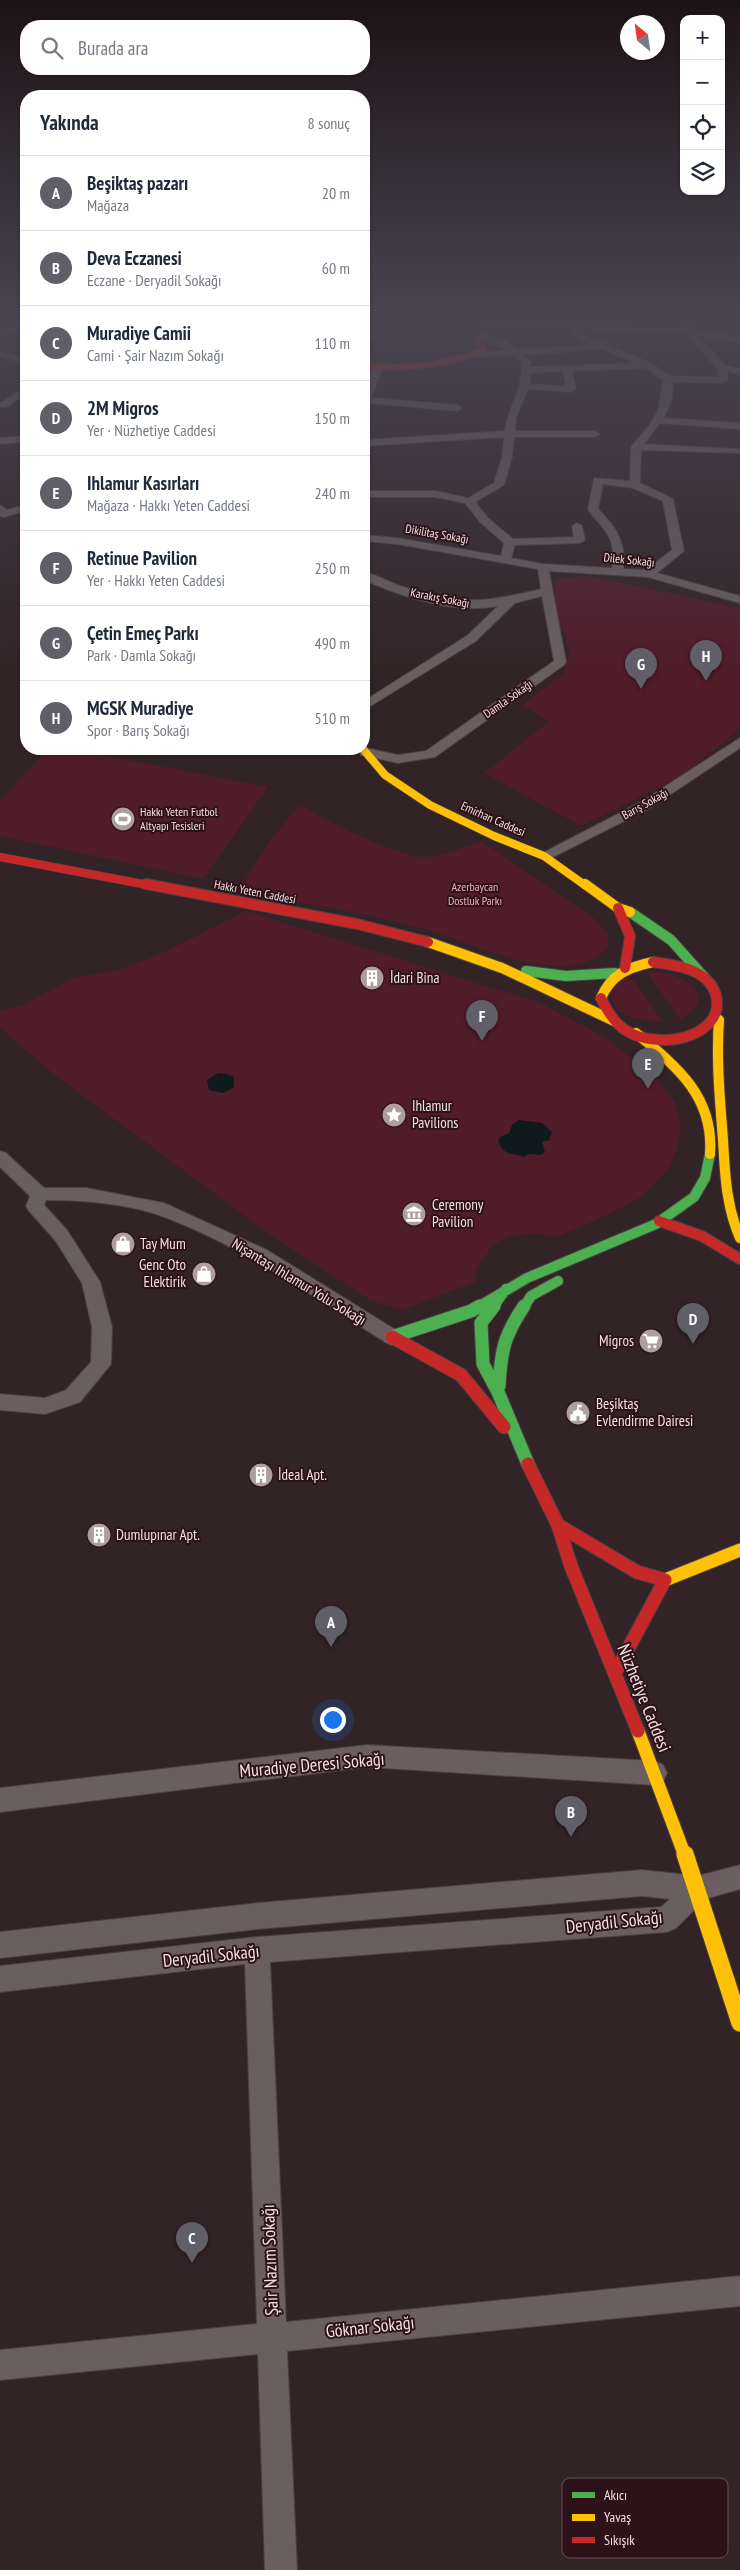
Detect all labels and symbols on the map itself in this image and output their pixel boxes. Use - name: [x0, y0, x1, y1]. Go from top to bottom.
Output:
- north arrow: [620, 15, 665, 60]
- street label: Dikilitaş Sokağı: [404, 521, 470, 546]
- street label: Dilek Sokağı: [603, 549, 655, 570]
- street label: Karakış Sokağı: [409, 584, 471, 611]
- pin: H: [690, 640, 722, 681]
- pin: G: [625, 648, 657, 689]
- street label: Damla Sokağı: [480, 676, 535, 721]
- street label: Barış Sokağı: [619, 785, 670, 822]
- street label: Emirhan Caddesi: [459, 798, 528, 839]
- place label: Hakkı Yeten Futbol Altyapı Tesisleri: [140, 804, 218, 833]
- sports icon: Hakkı Yeten Futbol Altyapı Tesisleri: [110, 806, 136, 832]
- street label: Hakkı Yeten Caddesi: [213, 876, 297, 907]
- park label: Azerbaycan Dostluk Parkı: [448, 879, 502, 908]
- building icon: İdari Bina: [359, 965, 385, 991]
- place label: İdari Bina: [390, 968, 439, 987]
- pin: F: [466, 1000, 498, 1041]
- pin: E: [632, 1048, 664, 1089]
- place label: Ihlamur Pavilions: [412, 1096, 458, 1132]
- place icon: Ihlamur Pavilions: [381, 1102, 407, 1128]
- place label: Ceremony Pavilion: [432, 1195, 484, 1231]
- museum icon: Ceremony Pavilion: [401, 1201, 427, 1227]
- shop icon: Tay Mum: [110, 1231, 136, 1257]
- place label: Tay Mum: [140, 1234, 186, 1253]
- street label: Nişantaşı Ihlamur Yolu Sokağı: [229, 1234, 370, 1329]
- place label: Genc Oto Elektirik: [139, 1255, 186, 1291]
- shop icon: Genc Oto Elektirik: [191, 1261, 217, 1287]
- pin: D: [677, 1303, 709, 1344]
- supermarket icon: Migros: [638, 1328, 664, 1354]
- place label: Migros: [599, 1331, 634, 1350]
- place label: Beşiktaş Evlendirme Dairesi: [596, 1394, 693, 1430]
- public building icon: Beşiktaş Evlendirme Dairesi: [565, 1400, 591, 1426]
- building icon: İdeal Apt.: [248, 1462, 274, 1488]
- place label: İdeal Apt.: [278, 1465, 327, 1484]
- building icon: Dumlupınar Apt.: [86, 1522, 112, 1548]
- place label: Dumlupınar Apt.: [116, 1525, 200, 1544]
- pin: A: [315, 1606, 347, 1647]
- street label: Nüzhetiye Caddesi: [612, 1640, 677, 1755]
- your location: [320, 1707, 346, 1733]
- street label: Muradiye Deresi Sokağı: [238, 1747, 385, 1782]
- pin: B: [555, 1796, 587, 1837]
- street label: Deryadil Sokağı: [565, 1905, 663, 1938]
- street label: Deryadil Sokağı: [162, 1939, 260, 1972]
- street label: Şair Nazım Sokağı: [256, 2204, 283, 2316]
- pin: C: [176, 2222, 208, 2263]
- street label: Göknar Sokağı: [325, 2310, 415, 2343]
- legend: [562, 2478, 728, 2558]
- text: Akıcı: [604, 2486, 627, 2504]
- text: Yavaş: [604, 2508, 631, 2526]
- text: Sıkışık: [604, 2531, 635, 2549]

